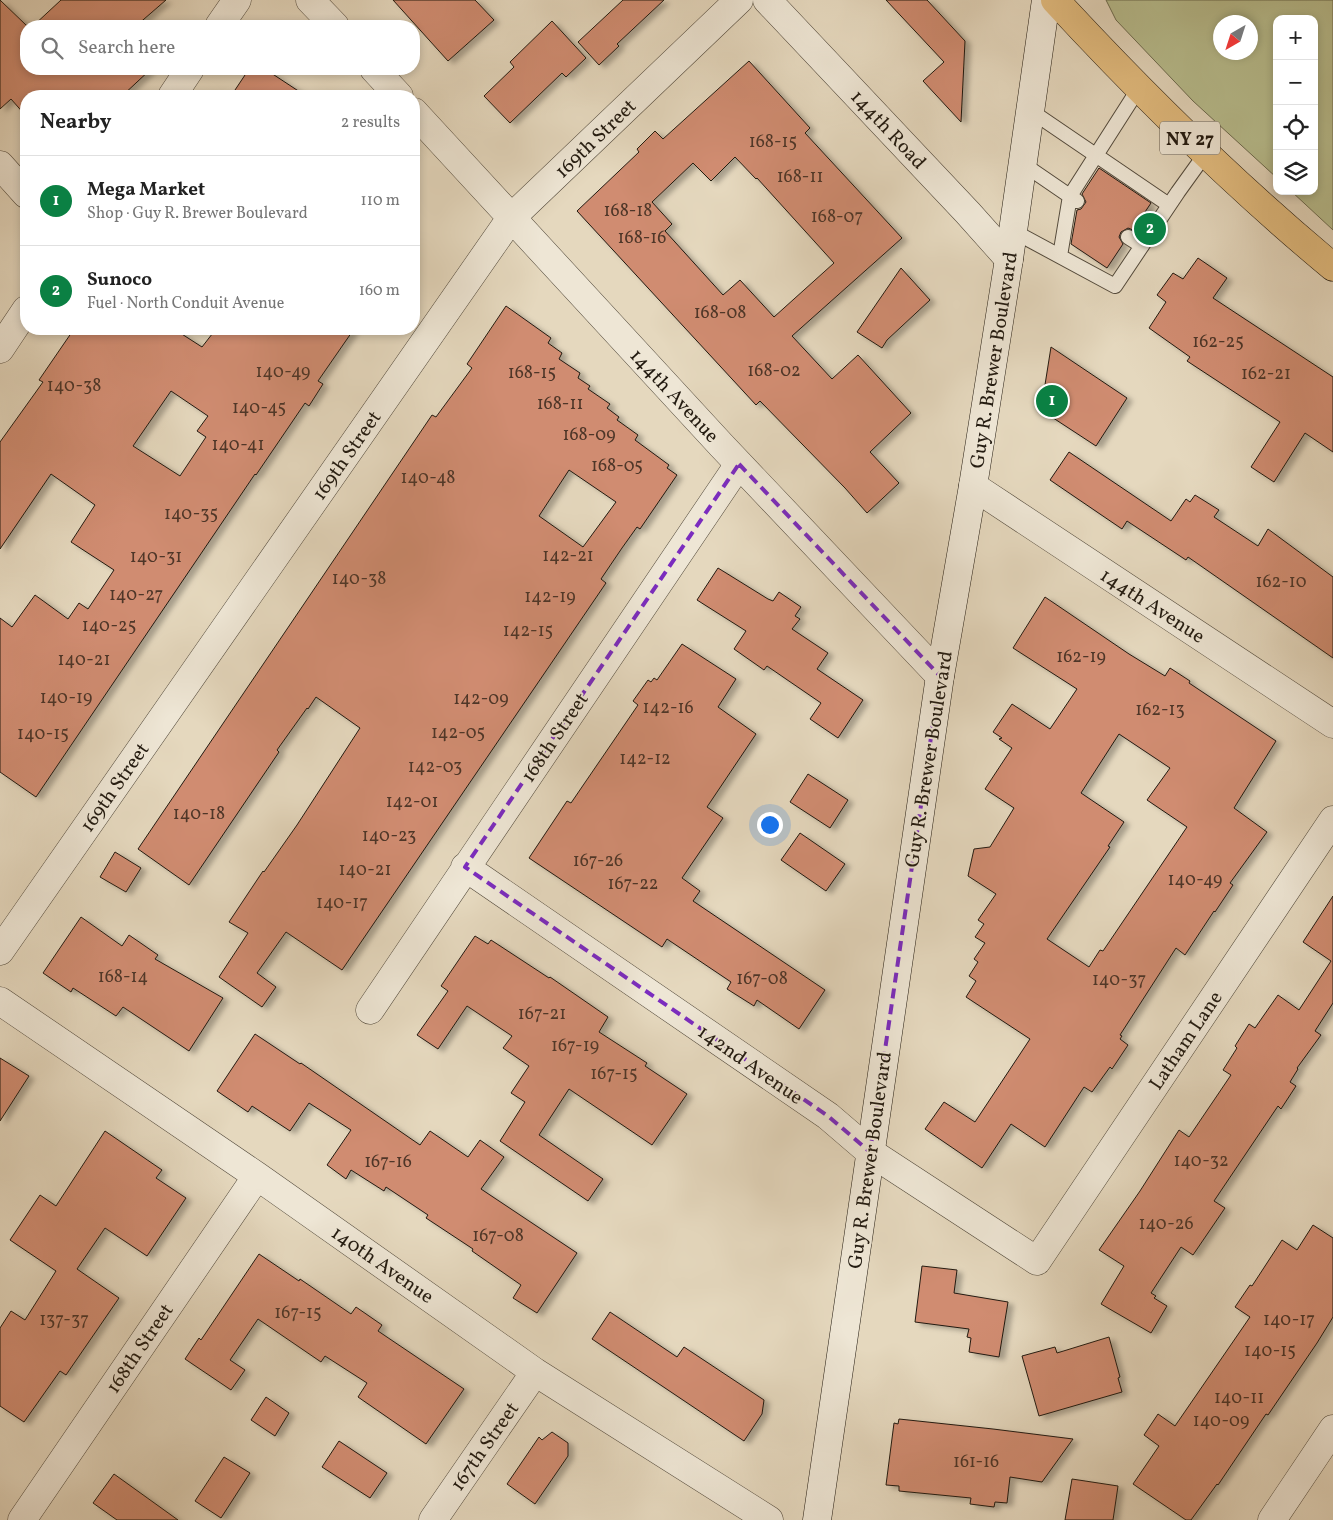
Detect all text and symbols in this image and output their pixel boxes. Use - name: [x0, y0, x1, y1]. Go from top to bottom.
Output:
- north arrow: [1213, 15, 1258, 60]
- map controls: [1273, 15, 1318, 195]
- button: +: [1273, 15, 1318, 60]
- search box: [20, 20, 420, 75]
- icon: search: [38, 34, 66, 62]
- text: Search here: [78, 35, 175, 61]
- button: −: [1273, 60, 1318, 105]
- street label: 144th Road: [843, 84, 932, 176]
- street label: 169th Street: [549, 93, 643, 186]
- button: locate: [1273, 105, 1318, 150]
- text: Nearby: [40, 108, 111, 137]
- text: 2 results: [341, 112, 400, 134]
- road number: NY 27: [1160, 122, 1220, 154]
- house number: 168-15: [749, 130, 797, 155]
- button: layers: [1273, 150, 1318, 195]
- house number: 168-11: [777, 165, 823, 190]
- text: Mega Market: [87, 177, 205, 203]
- text: 1: [53, 190, 59, 212]
- text: 110 m: [361, 190, 400, 212]
- house number: 168-18: [604, 199, 652, 224]
- text: Shop · Guy R. Brewer Boulevard: [87, 203, 308, 225]
- house number: 168-07: [811, 205, 863, 230]
- pin: 2: [1134, 210, 1166, 248]
- house number: 168-16: [618, 226, 666, 251]
- street label: Guy R. Brewer Boulevard: [964, 250, 1026, 471]
- text: Sunoco: [87, 267, 152, 293]
- text: 2: [52, 280, 60, 302]
- text: 160 m: [359, 280, 400, 302]
- text: Fuel · North Conduit Avenue: [87, 293, 284, 315]
- house number: 168-08: [694, 301, 746, 326]
- house number: 162-25: [1192, 330, 1244, 355]
- street label: 144th Avenue: [622, 343, 725, 450]
- house number: 168-02: [747, 359, 801, 384]
- house number: 140-49: [256, 360, 310, 385]
- house number: 168-15: [508, 361, 556, 386]
- house number: 162-21: [1241, 362, 1291, 387]
- house number: 140-38: [47, 374, 101, 399]
- pin: 1: [1036, 382, 1068, 420]
- house number: 168-11: [537, 392, 583, 417]
- house number: 140-45: [232, 396, 286, 421]
- street label: 169th Street: [306, 406, 389, 507]
- house number: 168-09: [562, 423, 616, 448]
- house number: 140-41: [211, 433, 265, 458]
- house number: 168-05: [591, 454, 643, 479]
- house number: 140-48: [401, 466, 455, 491]
- house number: 140-35: [164, 502, 218, 527]
- house number: 142-21: [542, 544, 594, 569]
- house number: 140-31: [130, 545, 182, 570]
- street label: 144th Avenue: [1094, 562, 1210, 651]
- house number: 140-38: [332, 567, 386, 592]
- house number: 162-10: [1255, 570, 1307, 595]
- house number: 140-27: [109, 583, 163, 608]
- house number: 142-19: [524, 585, 576, 610]
- house number: 140-25: [82, 614, 136, 639]
- house number: 142-15: [503, 619, 553, 644]
- house number: 162-19: [1056, 645, 1106, 670]
- house number: 140-21: [58, 648, 110, 673]
- street label: Guy R. Brewer Boulevard: [899, 649, 961, 870]
- house number: 140-19: [40, 686, 92, 711]
- house number: 142-09: [453, 687, 509, 712]
- street label: 168th Street: [515, 687, 596, 789]
- house number: 142-16: [642, 696, 694, 721]
- house number: 162-13: [1135, 698, 1185, 723]
- house number: 142-05: [431, 721, 485, 746]
- house number: 140-15: [17, 722, 69, 747]
- street label: 169th Street: [74, 738, 157, 839]
- house number: 142-12: [619, 747, 671, 772]
- house number: 142-03: [408, 755, 462, 780]
- house number: 142-01: [386, 790, 438, 815]
- house number: 140-18: [173, 802, 225, 827]
- your location: [757, 812, 783, 838]
- house number: 140-23: [362, 824, 416, 849]
- house number: 167-26: [573, 849, 623, 874]
- house number: 140-21: [339, 858, 391, 883]
- house number: 140-49: [1168, 868, 1222, 893]
- house number: 167-22: [608, 872, 658, 897]
- house number: 140-17: [316, 891, 368, 916]
- house number: 168-14: [98, 965, 148, 990]
- house number: 167-08: [736, 967, 788, 992]
- house number: 140-37: [1092, 968, 1146, 993]
- street label: Latham Lane: [1143, 986, 1230, 1096]
- house number: 167-21: [518, 1002, 566, 1027]
- street label: 142nd Avenue: [691, 1019, 808, 1112]
- house number: 167-19: [551, 1034, 599, 1059]
- street label: Guy R. Brewer Boulevard: [842, 1050, 900, 1271]
- house number: 167-15: [590, 1062, 638, 1087]
- house number: 140-32: [1173, 1149, 1229, 1174]
- house number: 167-16: [364, 1150, 412, 1175]
- house number: 140-26: [1138, 1212, 1194, 1237]
- street label: 140th Avenue: [325, 1220, 439, 1311]
- house number: 167-08: [472, 1224, 524, 1249]
- street label: 168th Street: [100, 1298, 181, 1400]
- house number: 167-15: [274, 1301, 322, 1326]
- house number: 137-37: [39, 1308, 89, 1333]
- house number: 140-17: [1263, 1308, 1315, 1333]
- house number: 140-15: [1244, 1339, 1296, 1364]
- house number: 140-11: [1214, 1386, 1264, 1411]
- street label: 167th Street: [445, 1397, 527, 1497]
- house number: 140-09: [1193, 1409, 1249, 1434]
- house number: 161-16: [953, 1450, 999, 1475]

